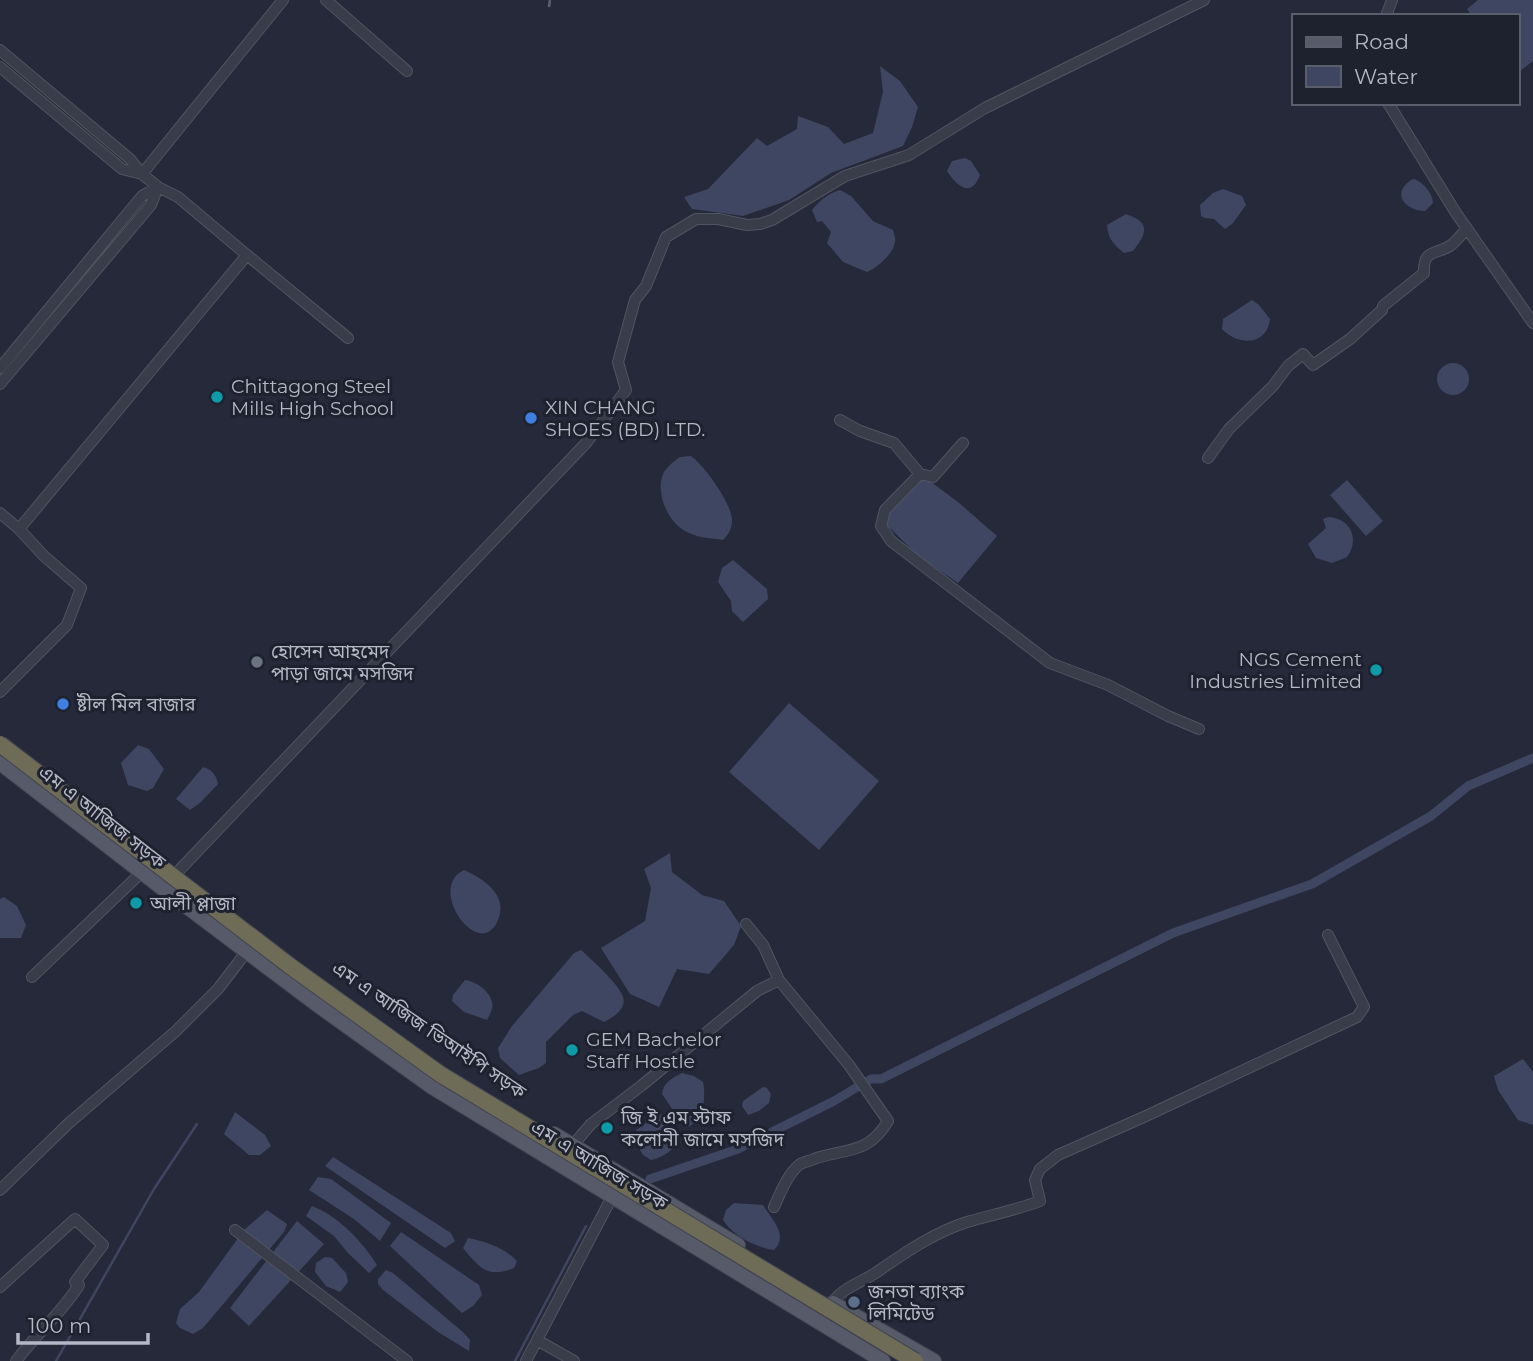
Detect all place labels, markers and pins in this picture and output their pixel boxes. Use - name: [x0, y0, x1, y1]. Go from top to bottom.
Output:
- place label: Chittagong Steel Mills High School: [231, 375, 394, 420]
- marker: Chittagong Steel Mills High School: [209, 389, 225, 405]
- place label: XIN CHANG SHOES (BD) LTD.: [545, 396, 705, 441]
- marker: XIN CHANG SHOES (BD) LTD.: [523, 410, 539, 426]
- place label: হোসেন আহমেদ পাড়া জামে মসজিদ: [271, 640, 414, 685]
- place label: NGS Cement Industries Limited: [1189, 648, 1362, 693]
- marker: হোসেন আহমেদ পাড়া জামে মসজিদ: [249, 654, 265, 670]
- marker: NGS Cement Industries Limited: [1368, 662, 1384, 678]
- place label: ষ্টীল মিল বাজার: [76, 693, 196, 716]
- marker: ষ্টীল মিল বাজার: [55, 696, 71, 712]
- place label: আলী প্লাজা: [149, 892, 237, 915]
- marker: আলী প্লাজা: [128, 895, 144, 911]
- place label: GEM Bachelor Staff Hostle: [586, 1028, 722, 1073]
- marker: GEM Bachelor Staff Hostle: [564, 1042, 580, 1058]
- place label: জি ই এম স্টাফ কলোনী জামে মসজিদ: [620, 1106, 784, 1151]
- marker: জি ই এম স্টাফ কলোনী জামে মসজিদ: [599, 1120, 615, 1136]
- place label: জনতা ব্যাংক লিমিটেড: [867, 1280, 965, 1325]
- marker: জনতা ব্যাংক লিমিটেড: [846, 1294, 862, 1310]

